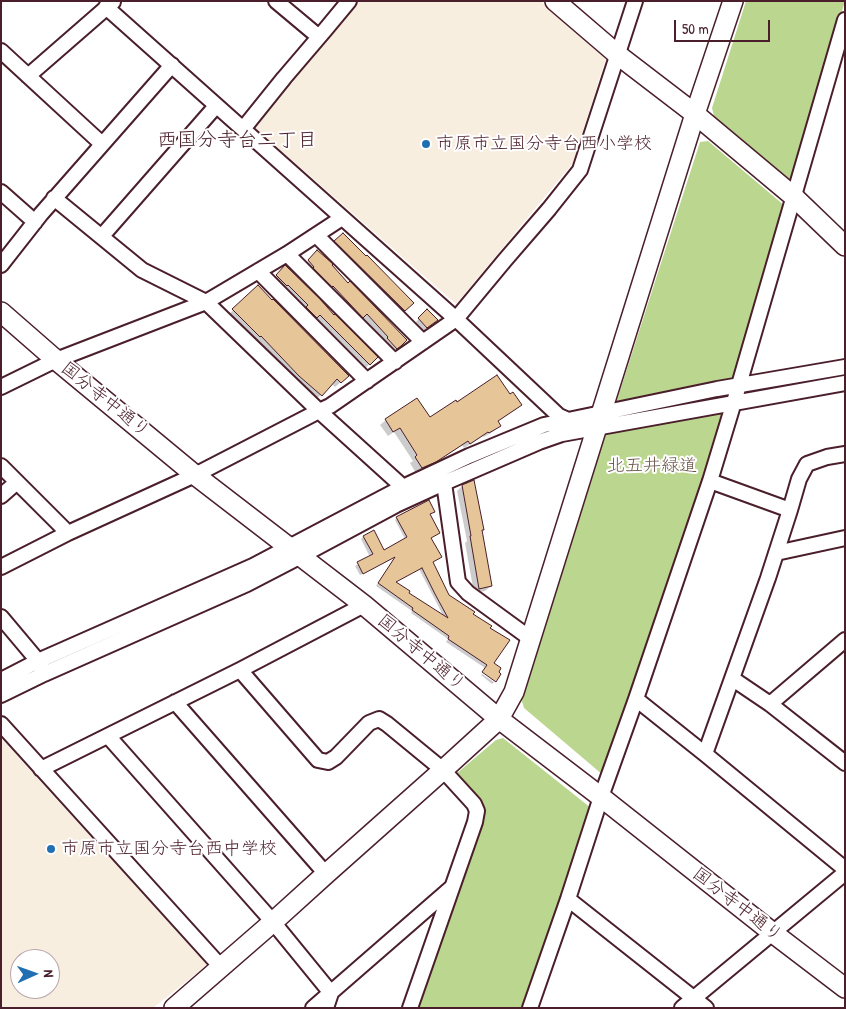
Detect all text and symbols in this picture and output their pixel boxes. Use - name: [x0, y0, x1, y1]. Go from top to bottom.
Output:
- scale bar: [676, 10, 772, 42]
- text: 50 m: [682, 18, 709, 39]
- district label: 西国分寺台二丁目: [157, 129, 317, 153]
- place label: 市原市立国分寺台西小学校: [436, 133, 652, 155]
- marker: 市原市立国分寺台西小学校: [420, 138, 432, 150]
- street label: 国分寺中通り: [56, 358, 154, 442]
- park label: 北五井緑道: [607, 455, 697, 477]
- street label: 国分寺中通り: [373, 610, 469, 696]
- place label: 市原市立国分寺台西中学校: [61, 838, 277, 860]
- marker: 市原市立国分寺台西中学校: [45, 843, 57, 855]
- street label: 国分寺中通り: [688, 863, 786, 947]
- north arrow: [10, 949, 60, 999]
- text: N: [40, 969, 59, 978]

